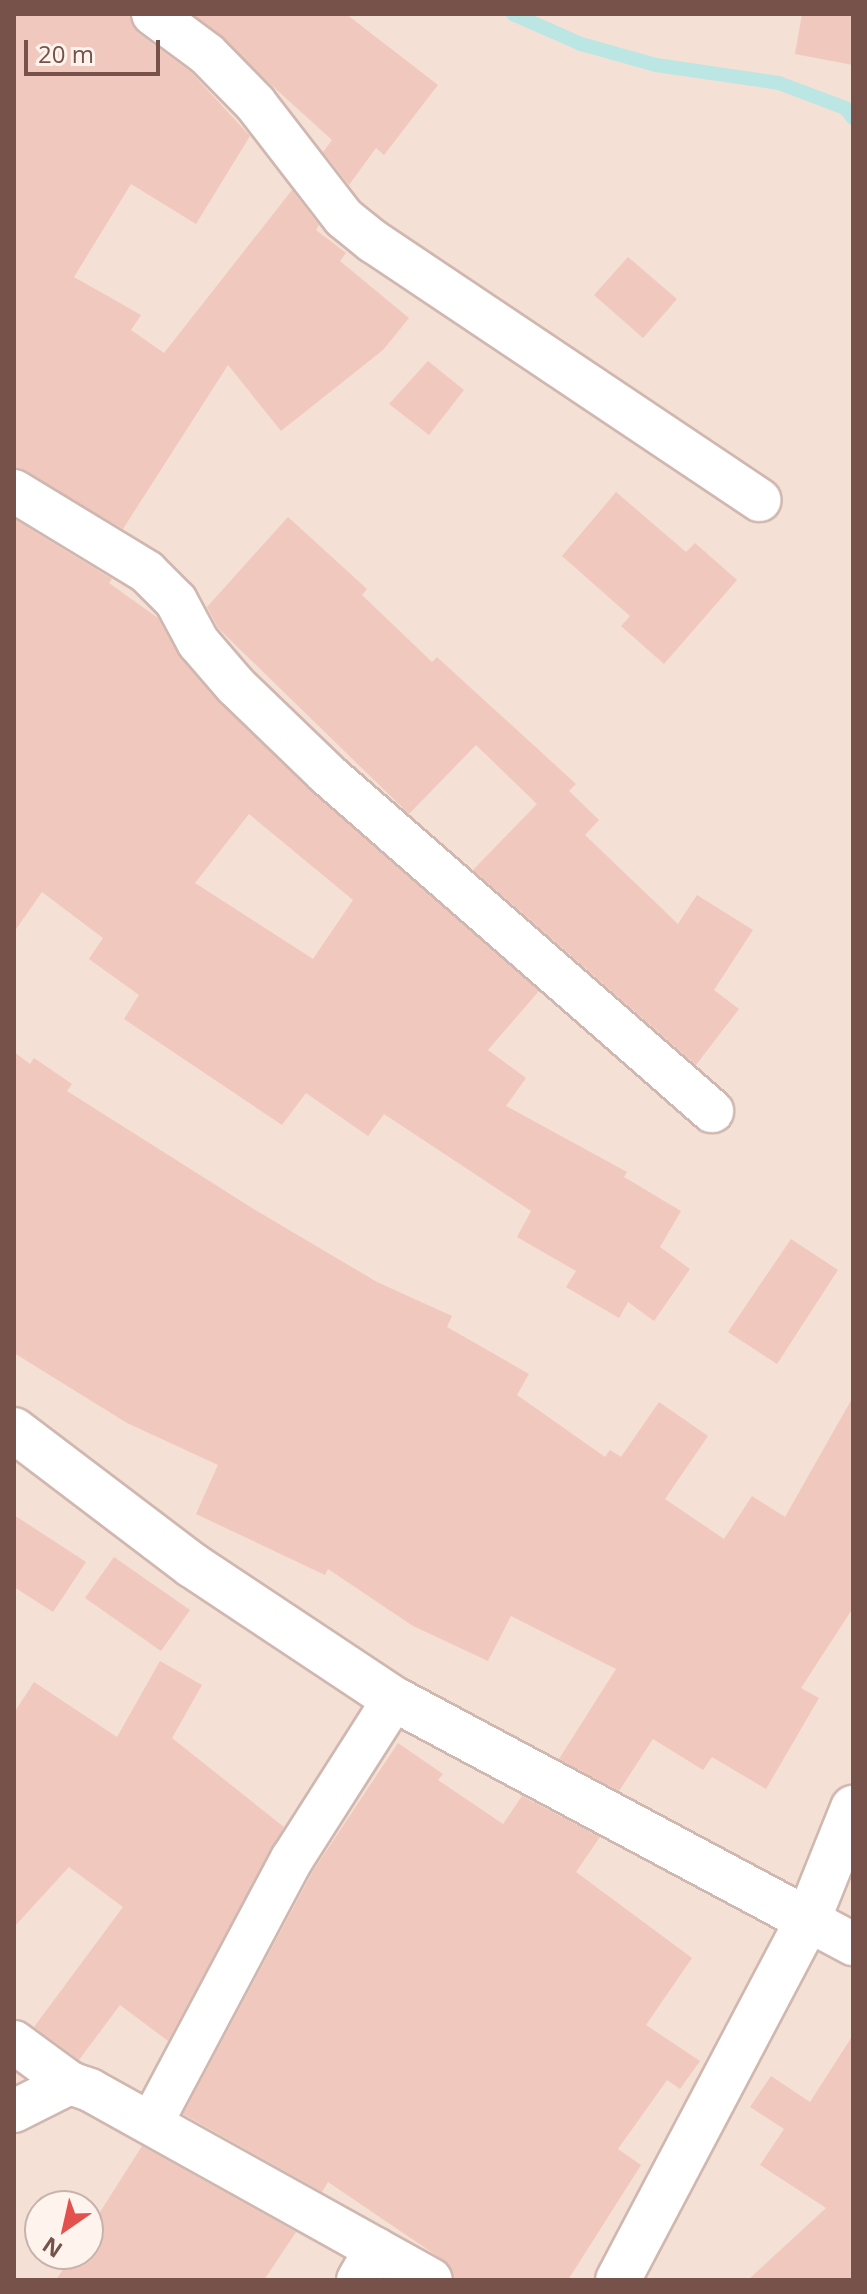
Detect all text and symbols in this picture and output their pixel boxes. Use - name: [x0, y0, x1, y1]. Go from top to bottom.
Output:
- scale bar: [28, 24, 164, 74]
- text: 20 m: [38, 37, 94, 70]
- north arrow: [24, 2190, 104, 2270]
- text: N: [36, 2231, 68, 2266]

